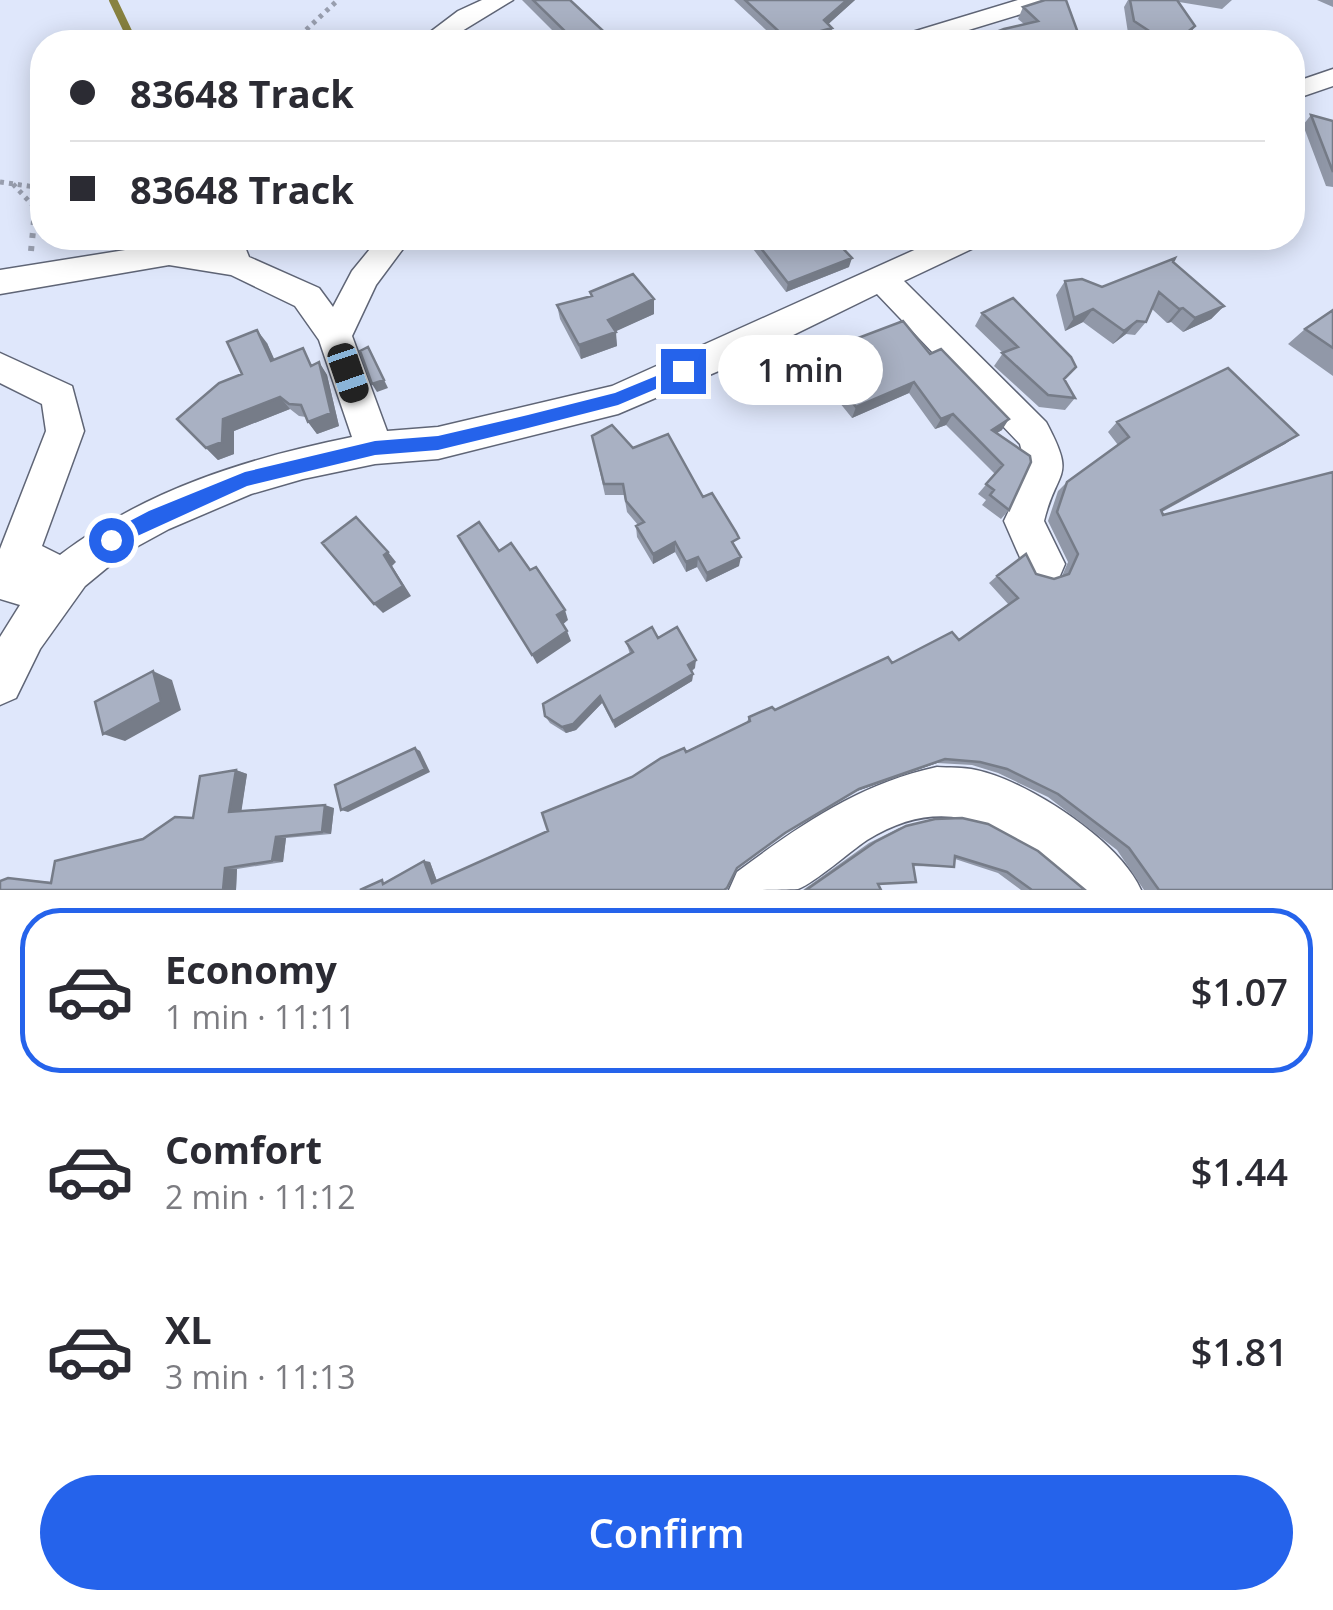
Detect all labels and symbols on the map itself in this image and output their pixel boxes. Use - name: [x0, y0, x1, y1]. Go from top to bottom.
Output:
- callout: 1 min: [718, 336, 883, 406]
- car: [324, 340, 372, 406]
- route end: [661, 349, 706, 394]
- route start: [89, 518, 134, 563]

